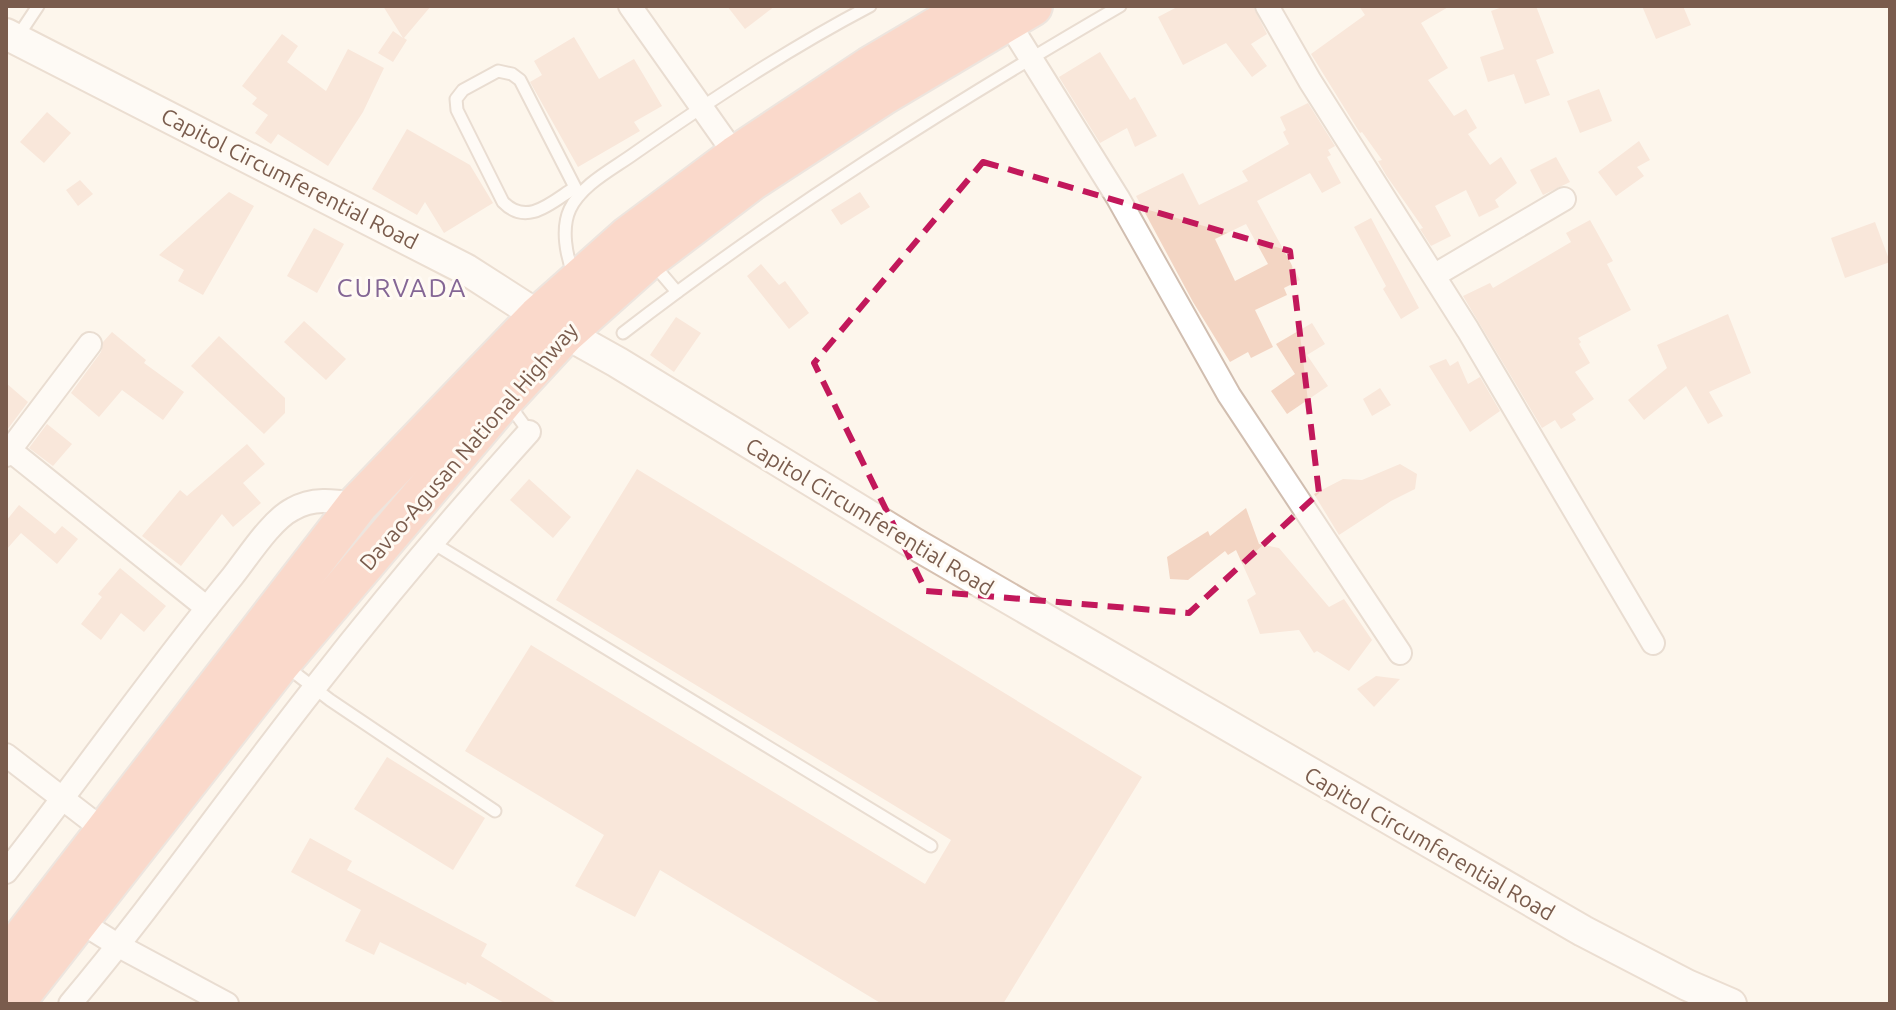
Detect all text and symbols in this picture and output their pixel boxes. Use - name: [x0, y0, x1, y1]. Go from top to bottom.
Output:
- street label: Capitol Circumferential Road: [158, 102, 422, 254]
- district label: CURVADA: [337, 273, 467, 302]
- street label: Davao-Agusan National Highway: [354, 317, 582, 575]
- street label: Capitol Circumferential Road: [742, 432, 998, 600]
- street label: Capitol Circumferential Road: [1301, 761, 1559, 925]

